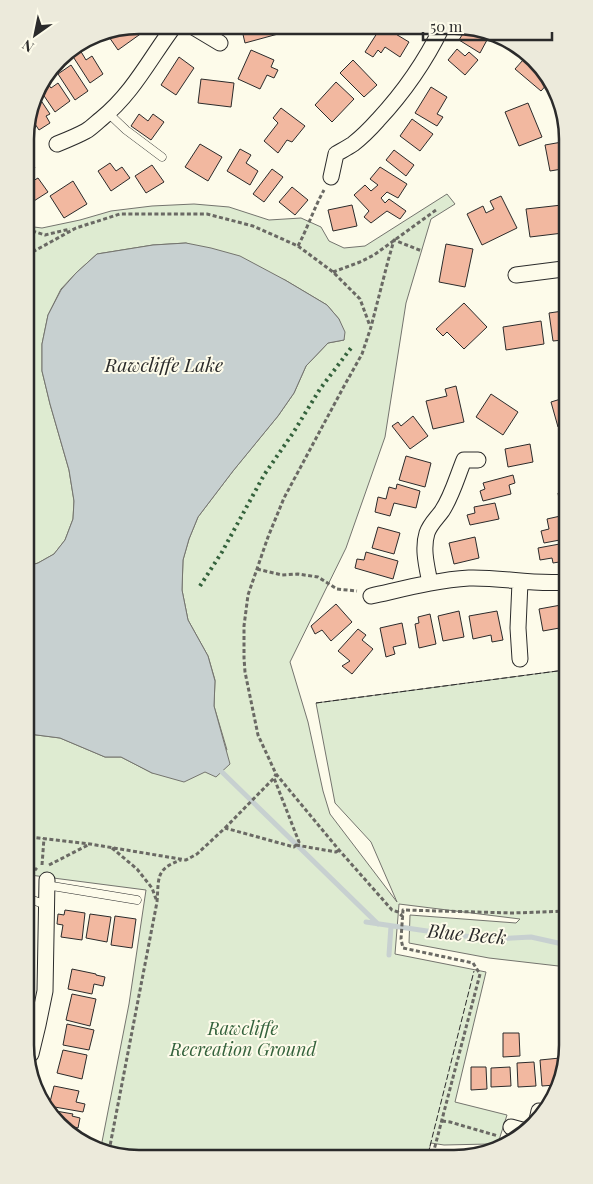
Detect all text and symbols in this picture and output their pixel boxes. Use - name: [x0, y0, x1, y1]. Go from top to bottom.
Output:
- north arrow: [10, 10, 60, 60]
- scale bar: [423, 10, 552, 42]
- text: 50 m: [430, 16, 463, 36]
- text: N: [18, 36, 37, 57]
- water label: Rawcliffe Lake: [104, 351, 223, 377]
- water label: Blue Beck: [425, 917, 508, 949]
- park label: Rawcliffe Recreation Ground: [169, 1016, 317, 1061]

